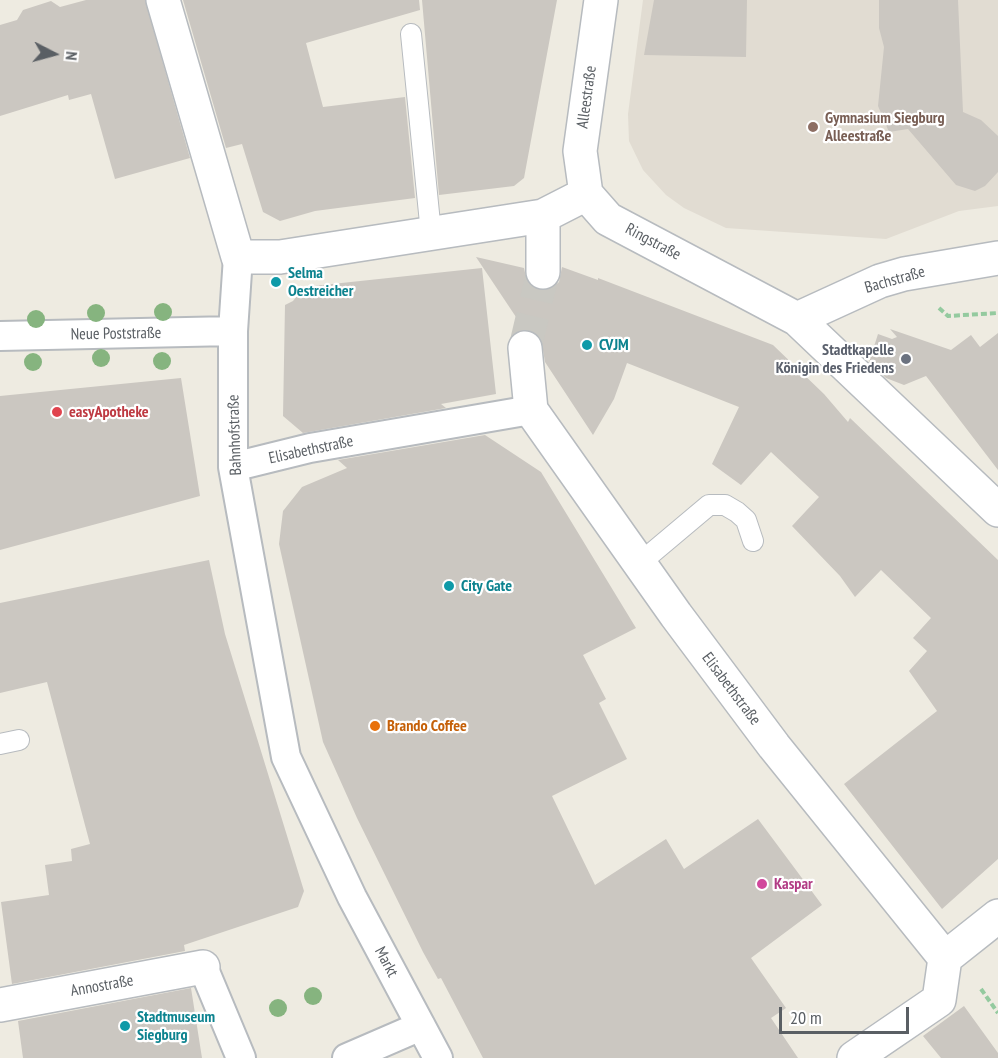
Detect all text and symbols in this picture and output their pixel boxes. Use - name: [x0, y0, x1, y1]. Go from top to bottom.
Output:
- north arrow: [24, 24, 84, 84]
- text: N: [62, 51, 82, 61]
- street label: Alleestraße: [573, 64, 601, 130]
- place label: Gymnasium Siegburg Alleestraße: [825, 108, 945, 146]
- marker: Gymnasium Siegburg Alleestraße: [806, 120, 820, 134]
- street label: Ringstraße: [622, 219, 684, 265]
- street label: Bachstraße: [863, 262, 927, 298]
- place label: Selma Oestreicher: [288, 263, 353, 301]
- marker: Selma Oestreicher: [269, 275, 283, 289]
- street label: Neue Poststraße: [71, 324, 161, 344]
- place label: CVJM: [599, 335, 629, 355]
- marker: CVJM: [580, 338, 594, 352]
- place label: Stadtkapelle Königin des Friedens: [776, 340, 894, 378]
- marker: Stadtkapelle Königin des Friedens: [899, 352, 913, 366]
- street label: Bahnhofstraße: [224, 394, 246, 476]
- place label: easyApotheke: [69, 402, 149, 422]
- marker: easyApotheke: [50, 405, 64, 419]
- street label: Elisabethstraße: [267, 432, 355, 468]
- place label: City Gate: [461, 576, 512, 596]
- marker: City Gate: [442, 579, 456, 593]
- street label: Elisabethstraße: [697, 649, 765, 729]
- place label: Brando Coffee: [387, 716, 467, 736]
- marker: Brando Coffee: [368, 719, 382, 733]
- place label: Kaspar: [774, 874, 813, 894]
- marker: Kaspar: [755, 877, 769, 891]
- street label: Markt: [370, 944, 402, 980]
- street label: Annostraße: [69, 971, 135, 1001]
- scale bar: [782, 995, 912, 1033]
- text: 20 m: [790, 1006, 822, 1029]
- place label: Stadtmuseum Siegburg: [137, 1007, 215, 1045]
- marker: Stadtmuseum Siegburg: [118, 1019, 132, 1033]

